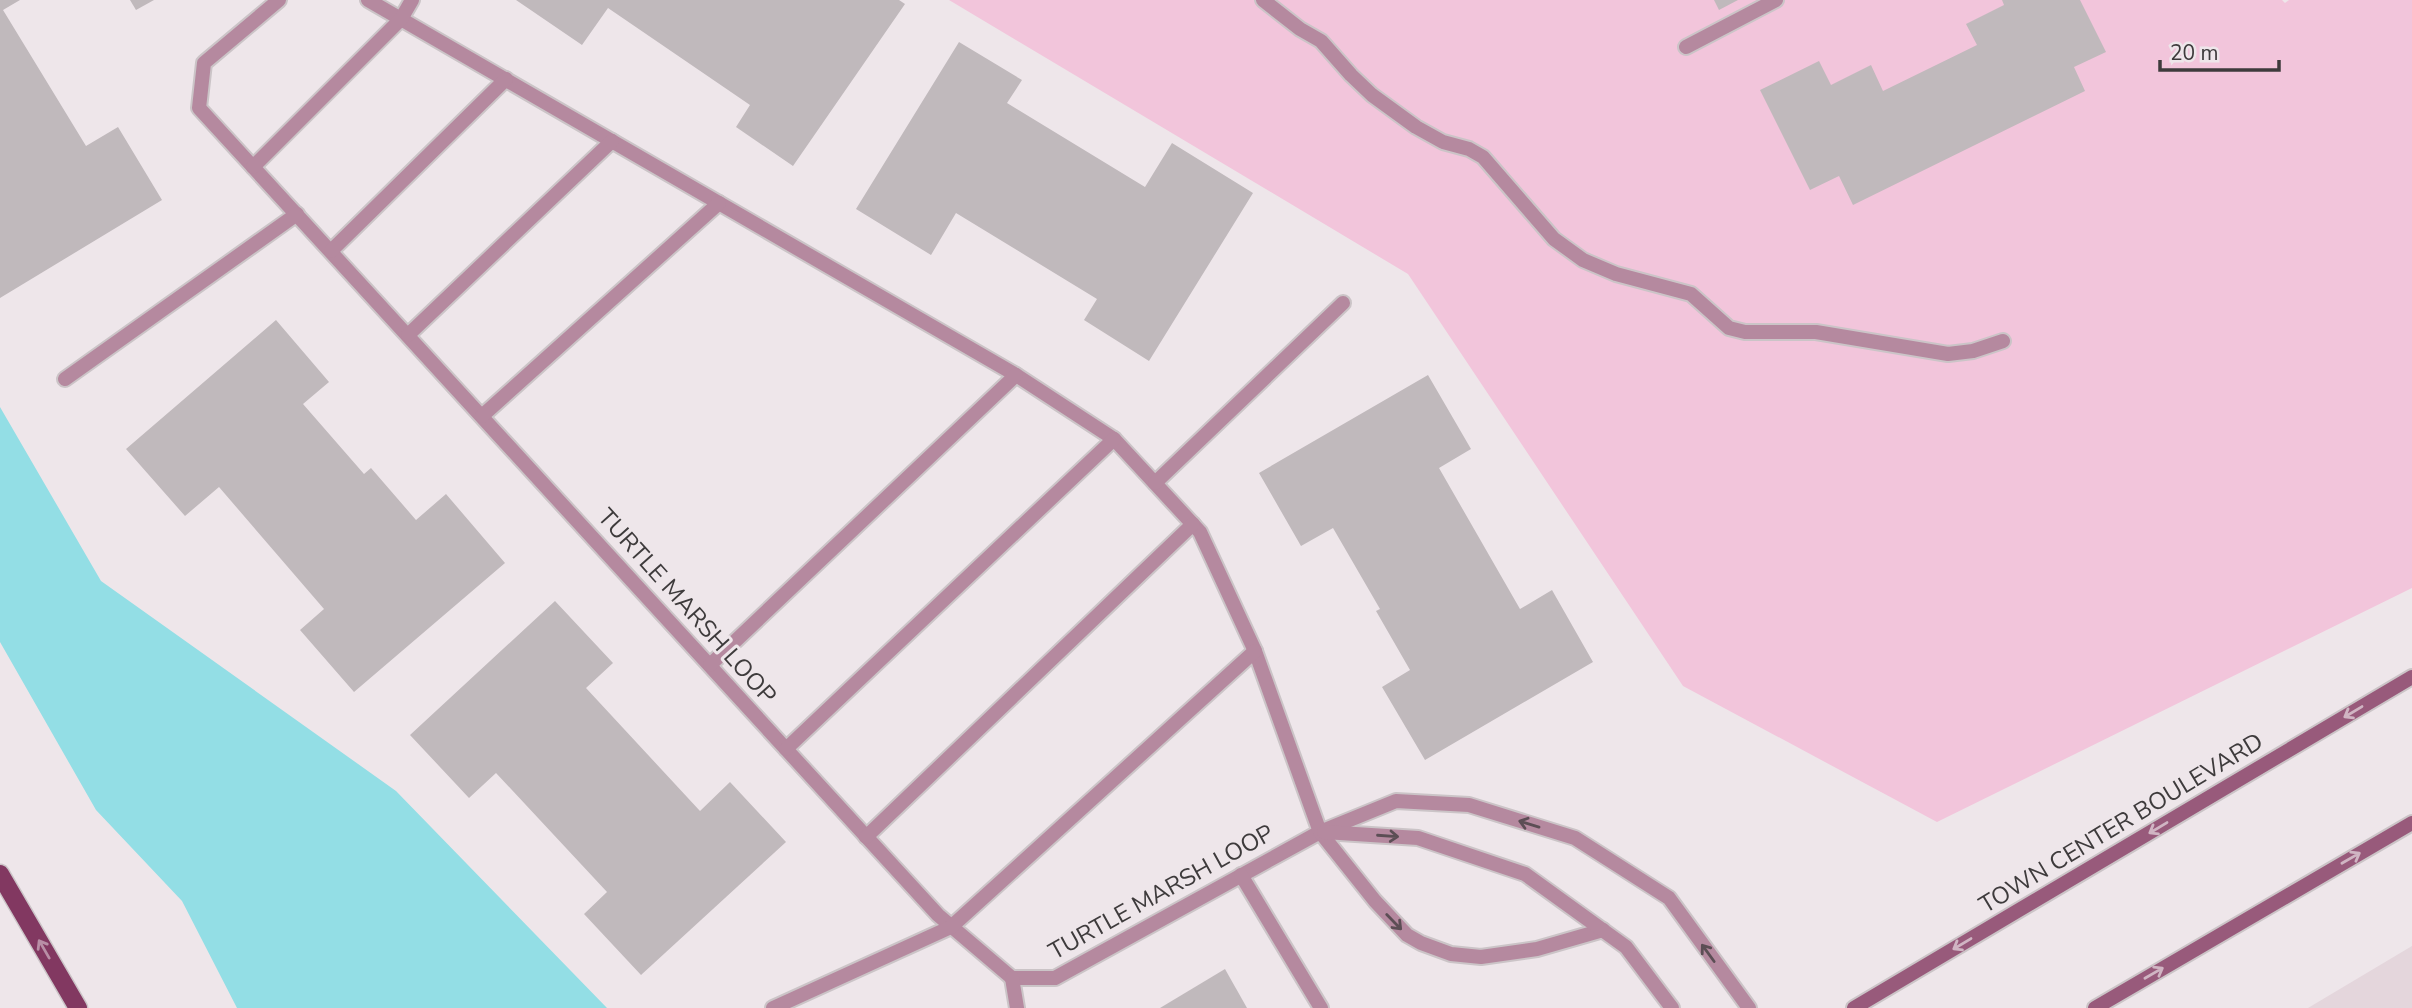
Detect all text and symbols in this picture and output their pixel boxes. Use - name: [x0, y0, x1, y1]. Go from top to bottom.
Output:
- scale bar: [2160, 28, 2279, 72]
- text: 20 m: [2170, 39, 2219, 67]
- street label: TURTLE MARSH LOOP: [591, 501, 783, 711]
- one-way arrow: [2344, 705, 2364, 719]
- street label: TOWN CENTER BOULEVARD: [1973, 725, 2269, 921]
- one-way arrow: [1518, 816, 1540, 829]
- street label: TURTLE MARSH LOOP: [1043, 817, 1279, 967]
- one-way arrow: [2148, 821, 2168, 835]
- one-way arrow: [1376, 830, 1398, 843]
- one-way arrow: [2340, 851, 2360, 865]
- one-way arrow: [1386, 913, 1403, 930]
- one-way arrow: [1952, 937, 1972, 951]
- one-way arrow: [37, 939, 50, 960]
- one-way arrow: [1701, 944, 1716, 963]
- one-way arrow: [2144, 966, 2164, 980]

